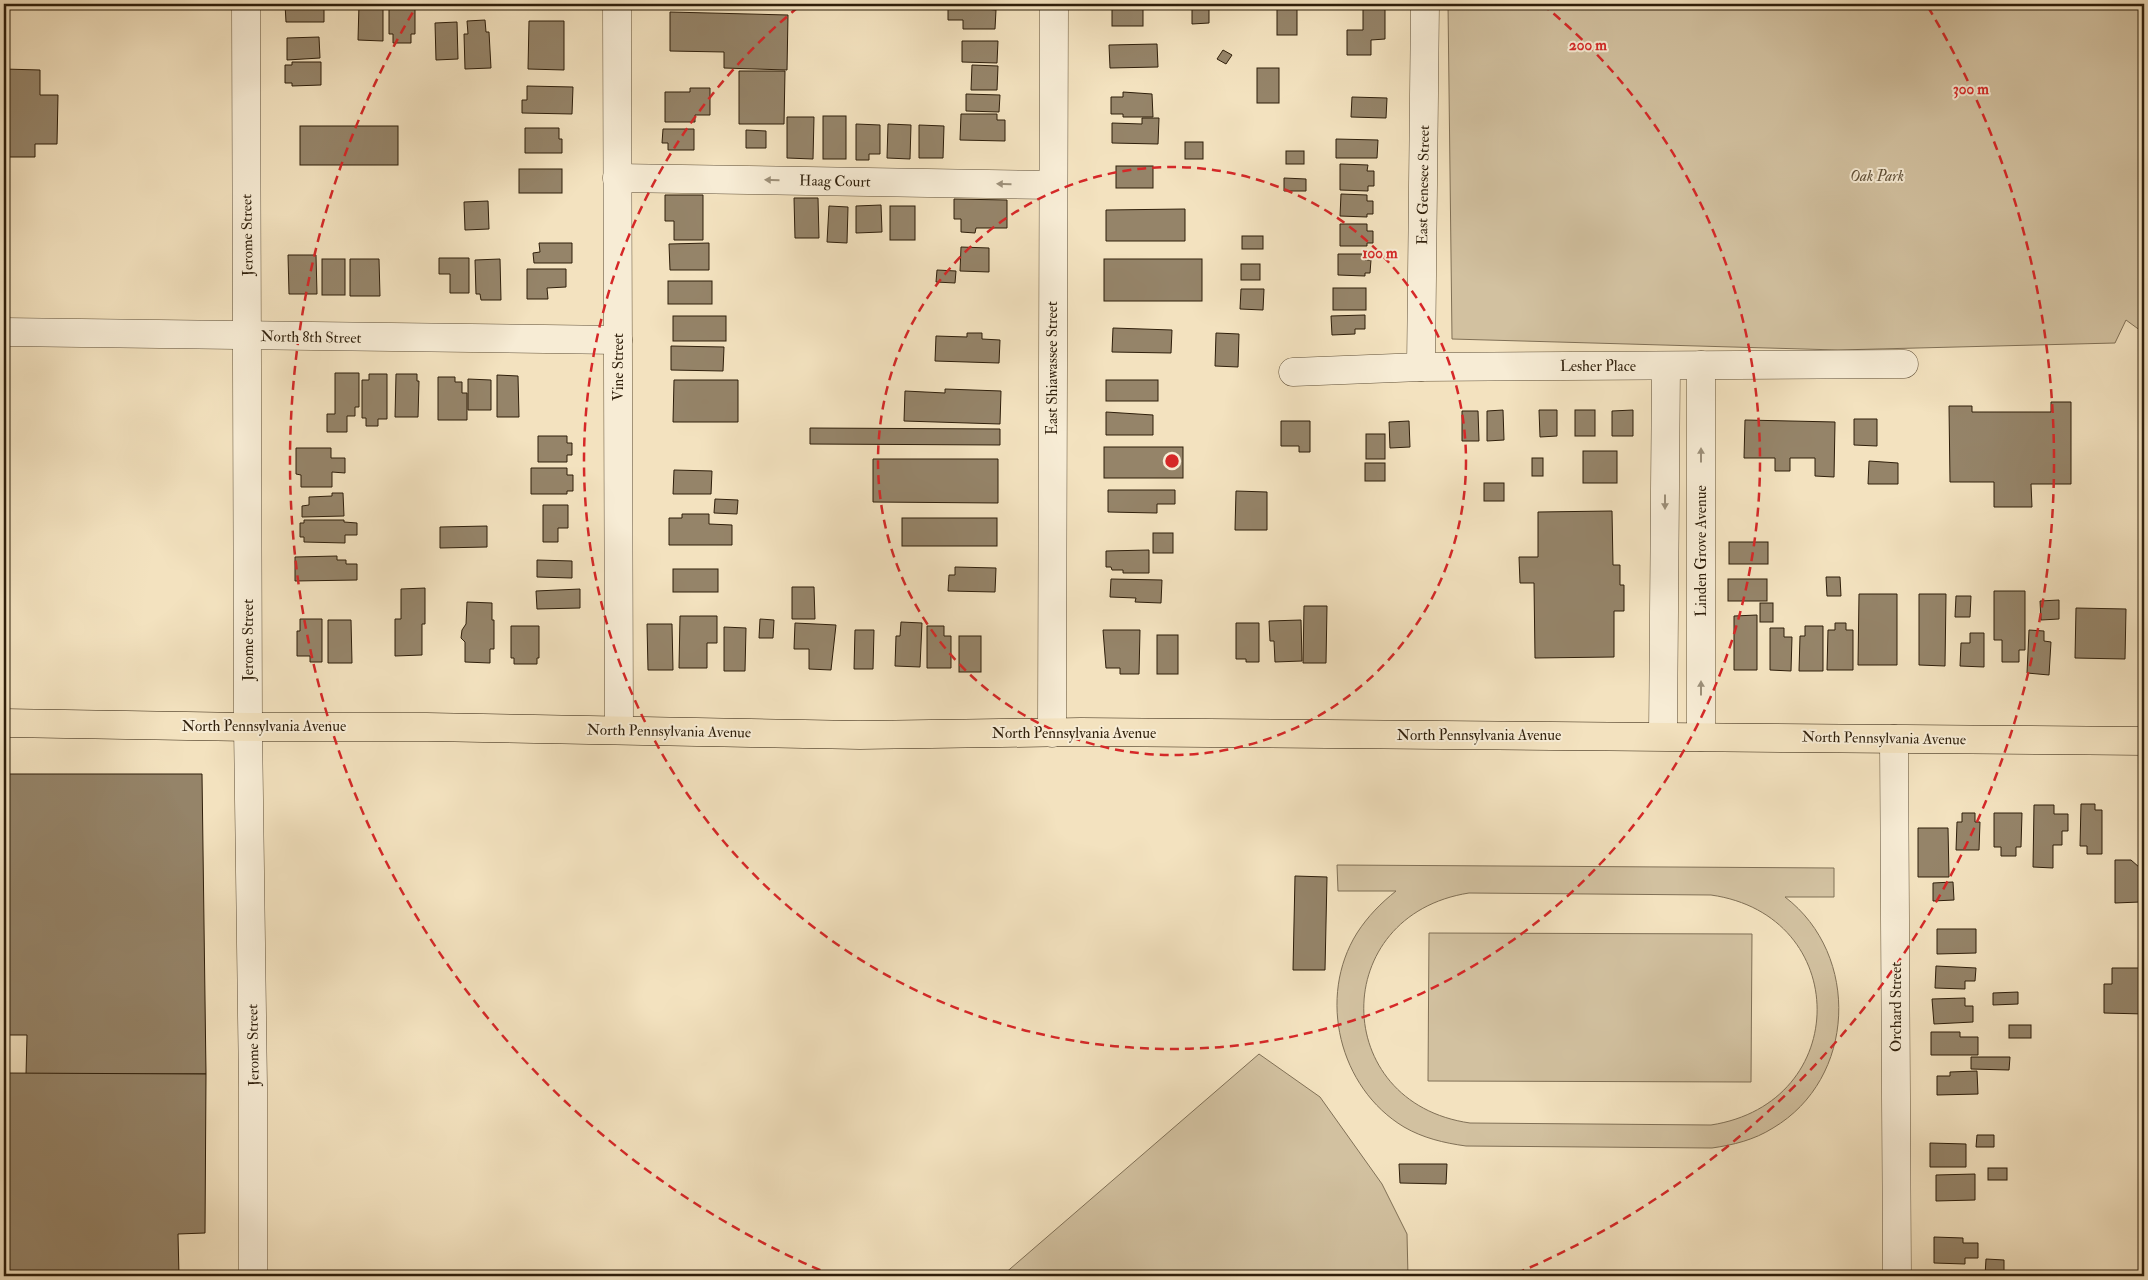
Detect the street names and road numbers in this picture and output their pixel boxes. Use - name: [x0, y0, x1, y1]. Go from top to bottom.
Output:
- street label: East Genesee Street: [1413, 125, 1434, 245]
- street label: Haag Court: [799, 171, 871, 192]
- street label: Jerome Street: [237, 194, 259, 277]
- street label: East Shiawassee Street: [1043, 301, 1062, 435]
- street label: North 8th Street: [260, 327, 362, 348]
- street label: Vine Street: [609, 333, 628, 401]
- street label: Lesher Place: [1560, 357, 1636, 376]
- street label: Linden Grove Avenue: [1692, 485, 1711, 617]
- street label: Jerome Street: [239, 599, 259, 682]
- street label: North Pennsylvania Avenue: [182, 717, 346, 736]
- street label: North Pennsylvania Avenue: [587, 721, 751, 742]
- street label: North Pennsylvania Avenue: [992, 724, 1156, 743]
- street label: North Pennsylvania Avenue: [1397, 726, 1561, 745]
- street label: North Pennsylvania Avenue: [1802, 728, 1966, 749]
- street label: Orchard Street: [1887, 962, 1906, 1052]
- street label: Jerome Street: [243, 1004, 265, 1087]

